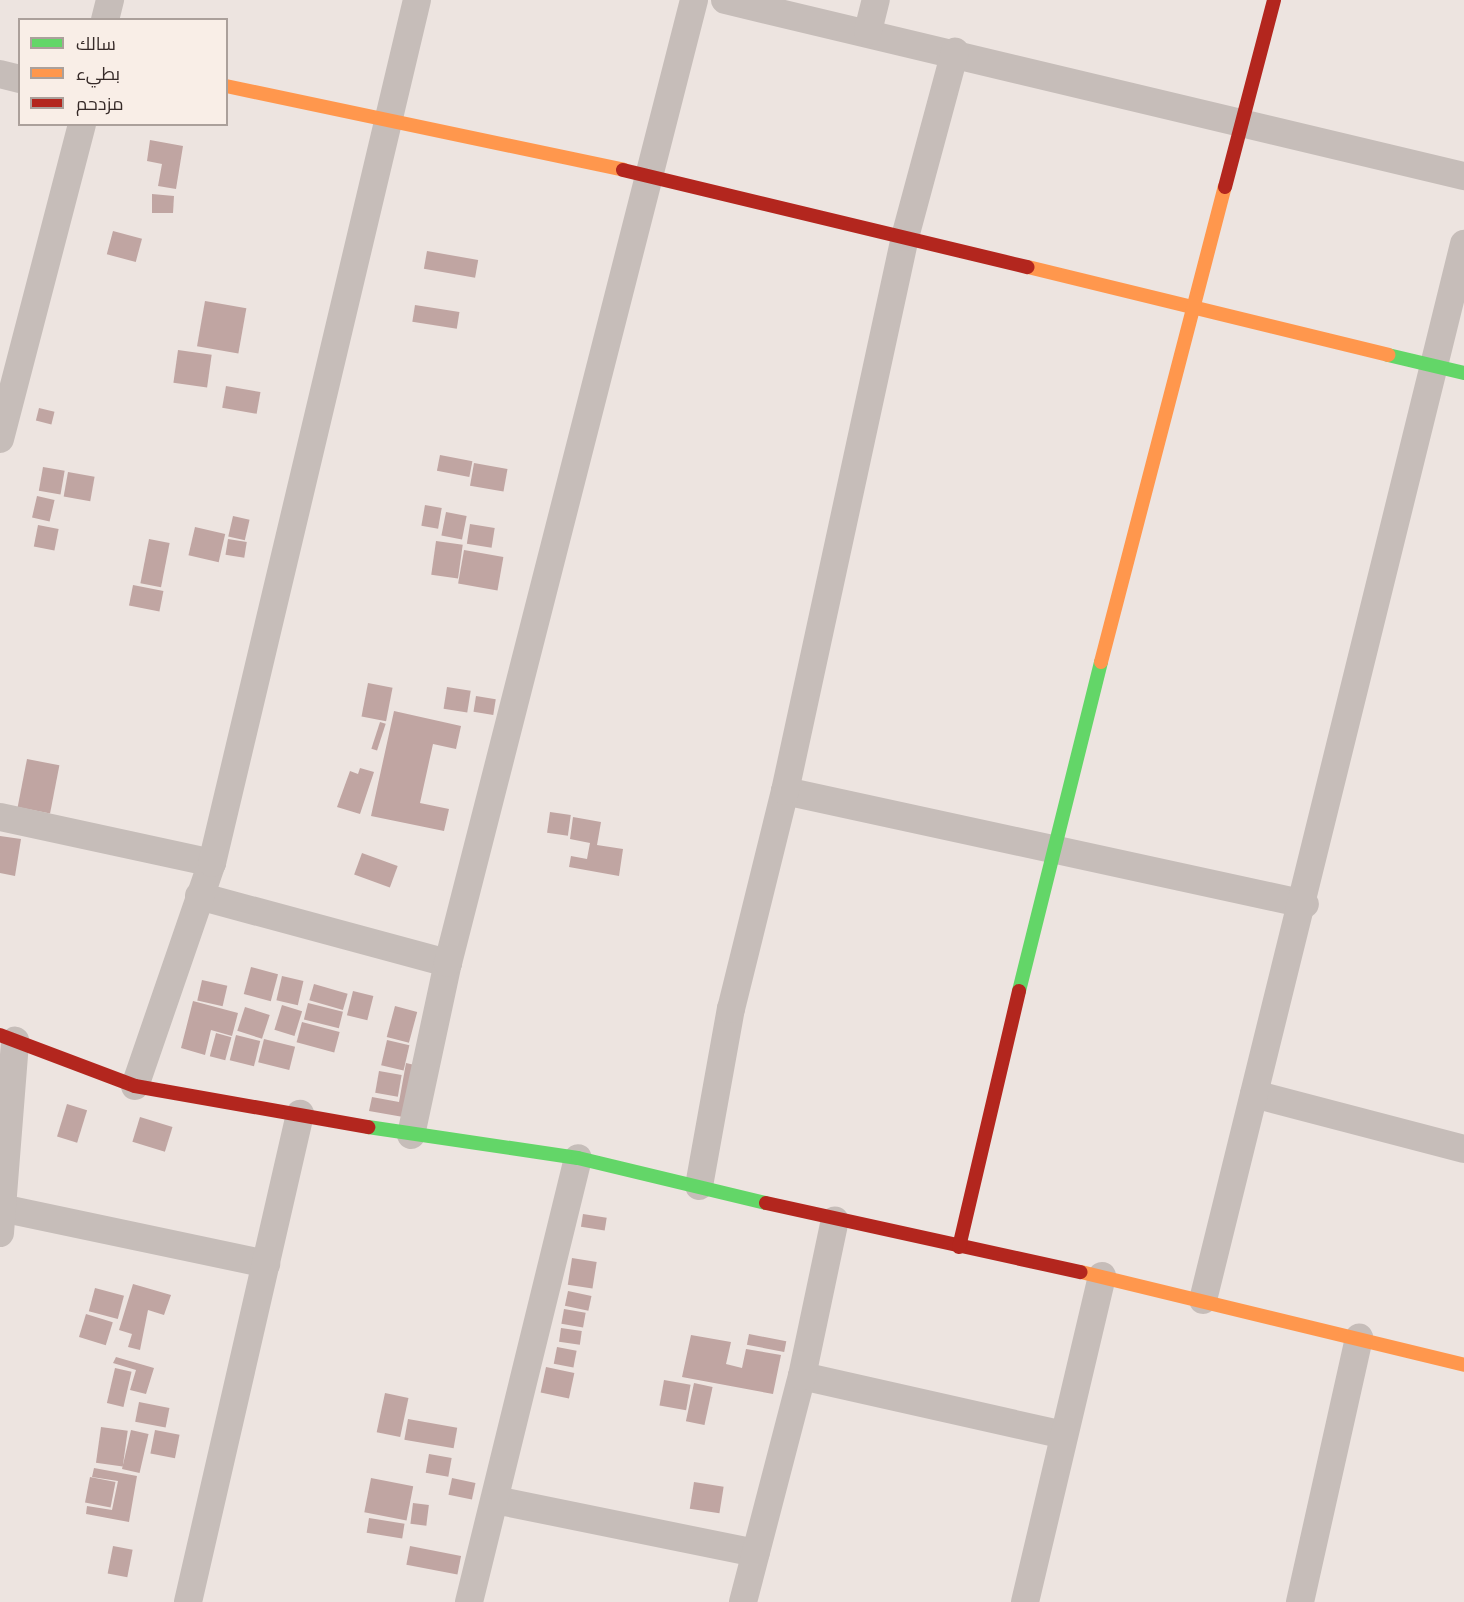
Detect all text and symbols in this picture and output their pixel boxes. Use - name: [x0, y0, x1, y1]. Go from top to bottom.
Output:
- legend: [18, 18, 228, 126]
- text: سالك: [76, 33, 116, 55]
- text: بطيء: [76, 63, 120, 85]
- text: مزدحم: [76, 93, 124, 115]

